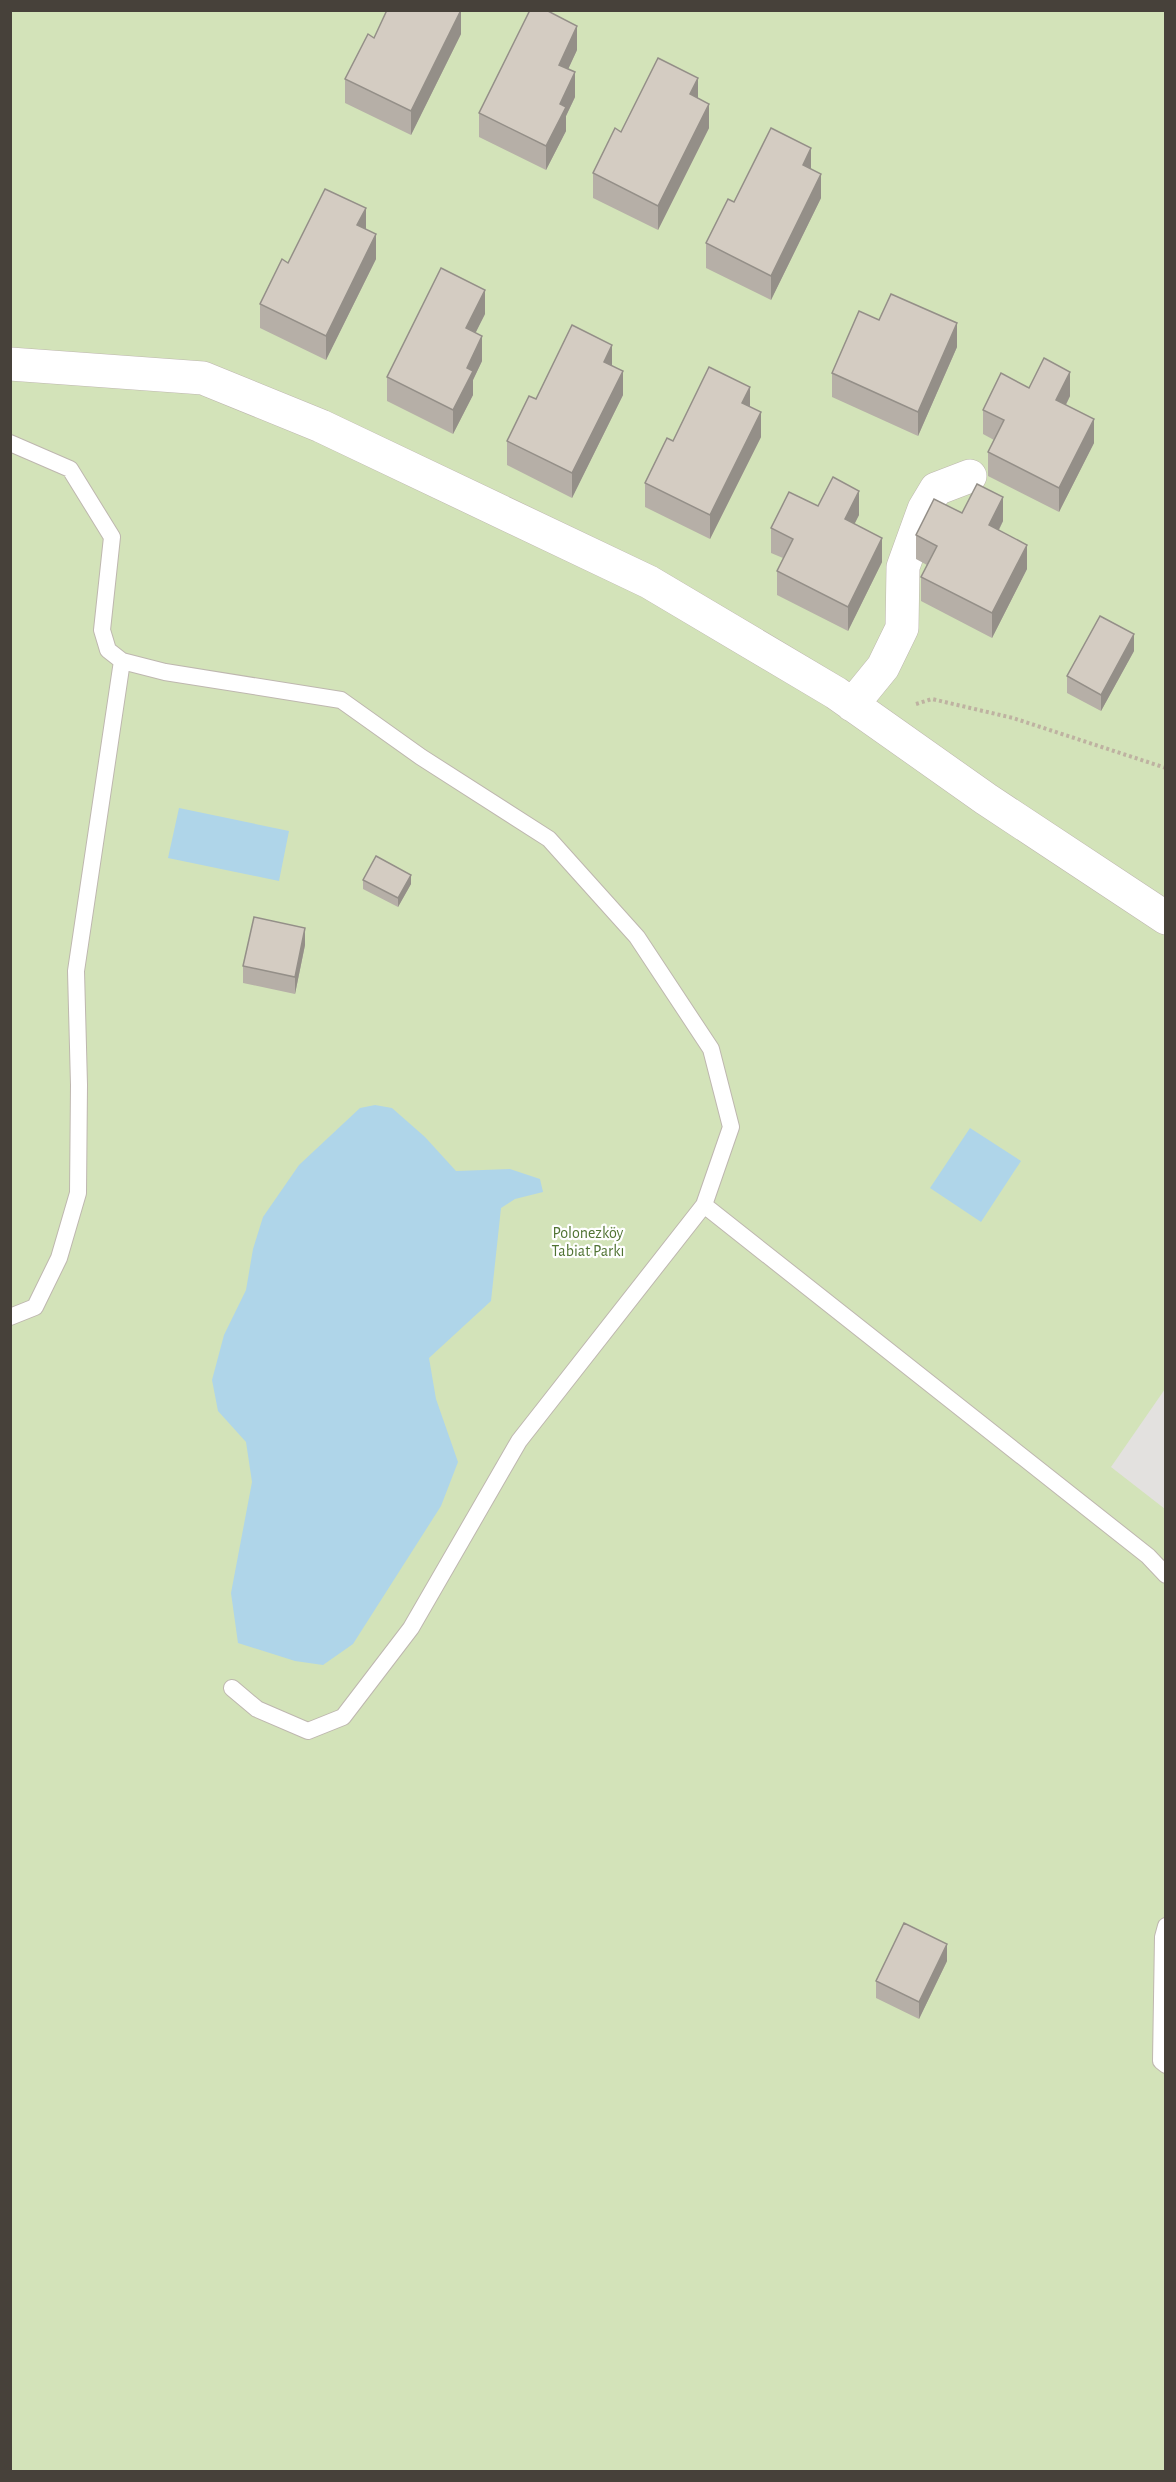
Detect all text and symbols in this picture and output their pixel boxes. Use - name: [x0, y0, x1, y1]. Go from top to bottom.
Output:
- park label: Polonezköy Tabiat Parkı: [552, 1225, 624, 1259]

